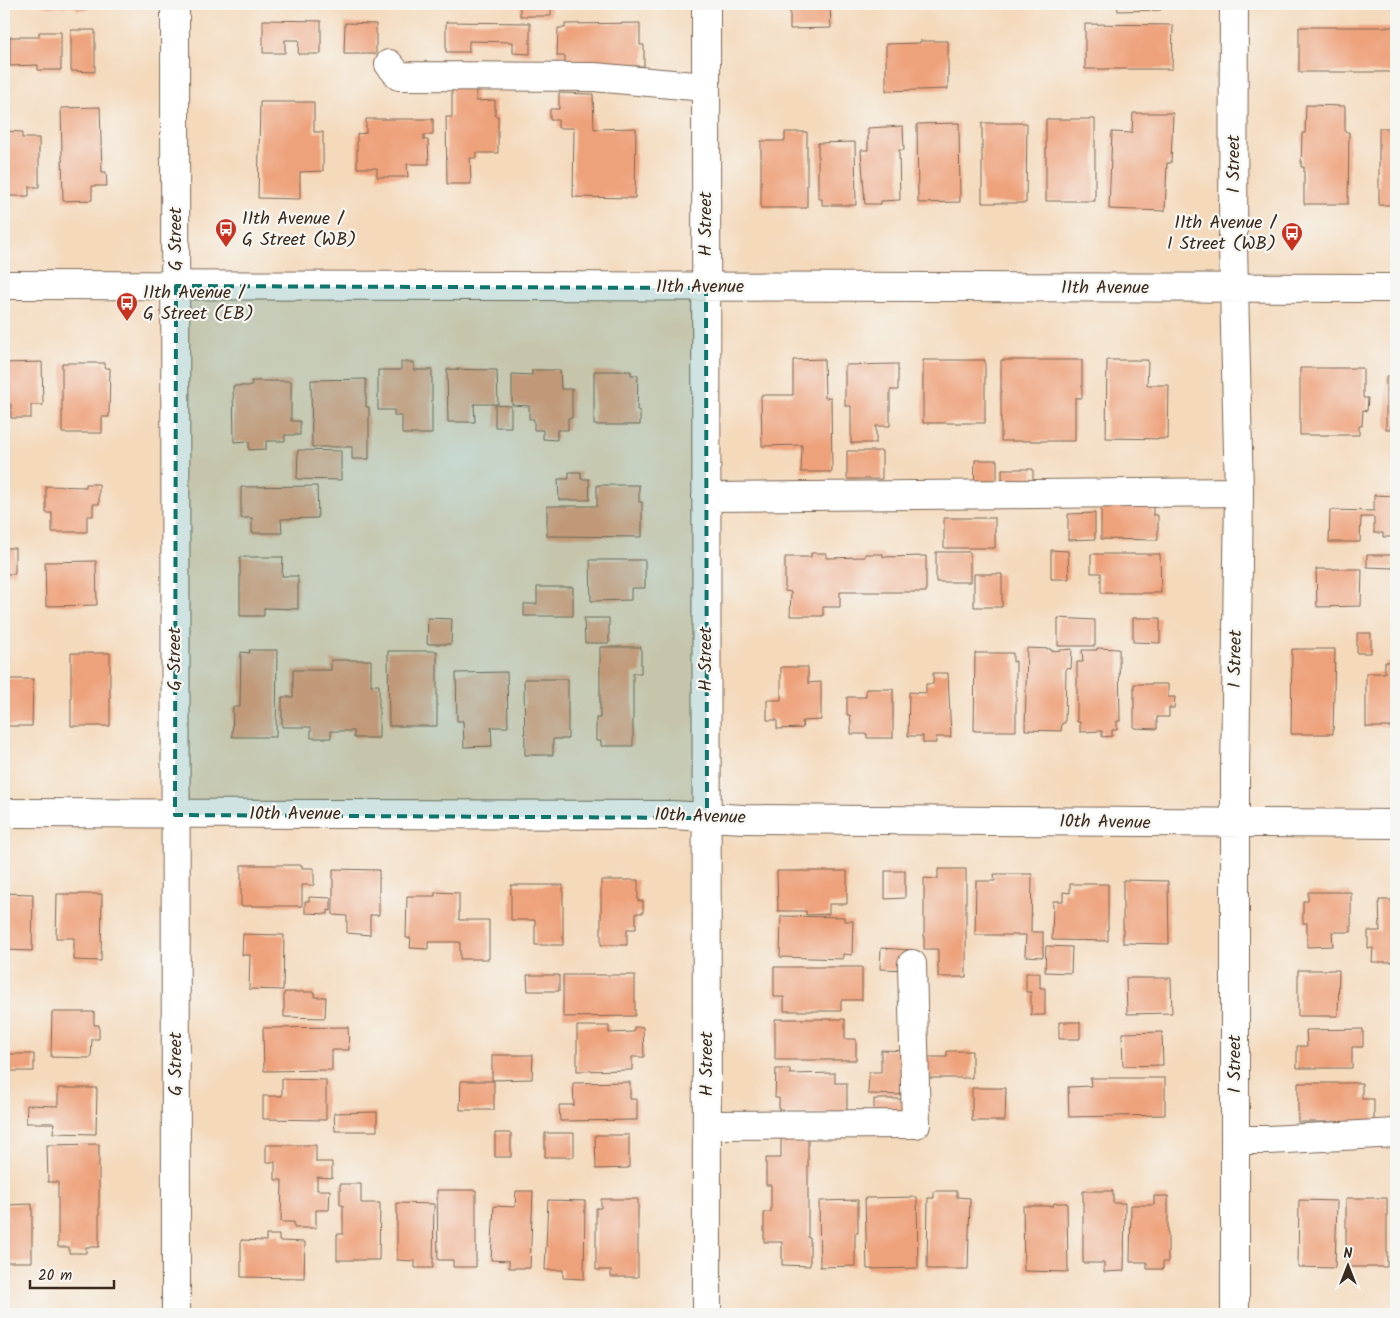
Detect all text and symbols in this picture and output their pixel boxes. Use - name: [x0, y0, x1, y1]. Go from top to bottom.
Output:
- street label: I Street: [1220, 134, 1249, 193]
- street label: H Street: [692, 191, 721, 256]
- place label: 11th Avenue / G Street (WB): [242, 205, 356, 255]
- street label: G Street: [162, 206, 191, 271]
- place label: 11th Avenue / I Street (WB): [1167, 209, 1278, 259]
- bus stop icon: 11th Avenue / G Street (WB): [214, 217, 238, 248]
- bus stop icon: 11th Avenue / I Street (WB): [1280, 221, 1304, 252]
- street label: 11th Avenue: [656, 273, 744, 302]
- street label: 11th Avenue: [1061, 274, 1149, 303]
- place label: 11th Avenue / G Street (EB): [143, 279, 254, 329]
- bus stop icon: 11th Avenue / G Street (EB): [115, 291, 139, 322]
- street label: G Street: [161, 626, 190, 691]
- street label: H Street: [692, 626, 721, 691]
- street label: I Street: [1221, 628, 1251, 688]
- street label: 10th Avenue: [249, 800, 341, 829]
- street label: 10th Avenue: [654, 801, 746, 833]
- street label: 10th Avenue: [1059, 808, 1151, 838]
- street label: G Street: [162, 1031, 191, 1096]
- street label: H Street: [693, 1031, 722, 1096]
- street label: I Street: [1221, 1034, 1250, 1093]
- north arrow: [1322, 1240, 1372, 1290]
- text: N: [1344, 1243, 1353, 1265]
- scale bar: [30, 1258, 114, 1290]
- text: 20 m: [38, 1264, 72, 1288]

